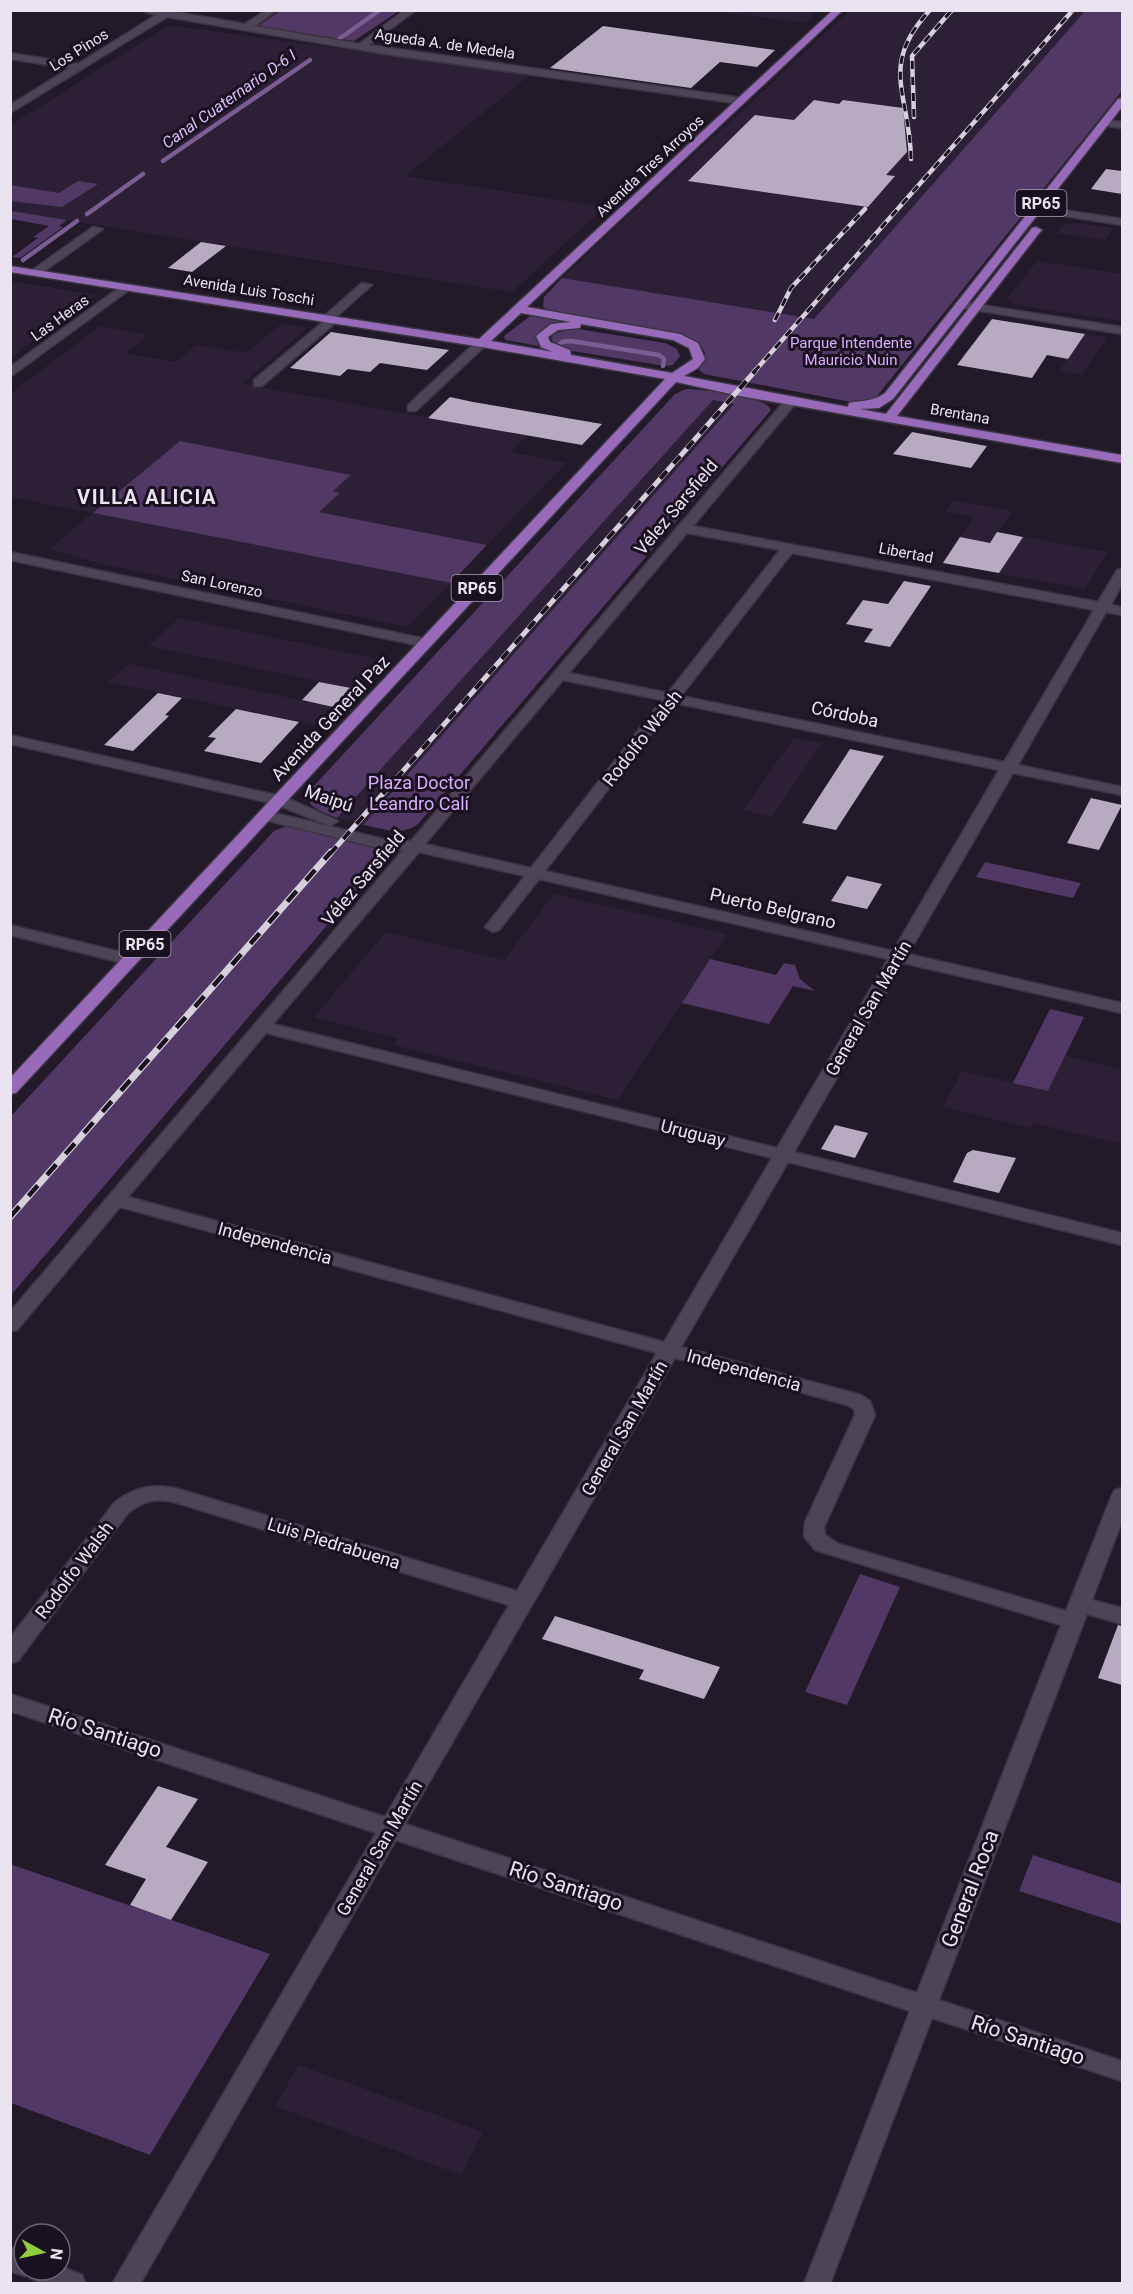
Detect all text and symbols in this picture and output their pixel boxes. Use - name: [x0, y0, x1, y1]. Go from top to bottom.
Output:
- street label: Los Pinos: [46, 25, 112, 75]
- street label: Agueda A. de Medela: [374, 25, 516, 63]
- water label: Canal Cuaternario D-6 I: [158, 45, 300, 152]
- street label: Avenida Tres Arroyos: [592, 111, 708, 221]
- road number: RP65: [1016, 190, 1066, 216]
- street label: Avenida Luis Toschi: [182, 271, 316, 309]
- street label: Las Heras: [28, 291, 92, 345]
- park label: Parque Intendente Mauricio Nuin: [790, 334, 912, 369]
- street label: Brentana: [929, 400, 991, 428]
- street label: Vélez Sarsfield: [630, 455, 722, 559]
- district label: VILLA ALICIA: [77, 485, 217, 509]
- street label: Libertad: [877, 539, 935, 567]
- street label: San Lorenzo: [180, 567, 264, 601]
- road number: RP65: [452, 575, 502, 601]
- street label: Avenida General Paz: [266, 651, 394, 785]
- street label: Rodolfo Walsh: [598, 686, 686, 790]
- street label: Córdoba: [809, 697, 881, 731]
- park label: Plaza Doctor Leandro Calí: [368, 772, 470, 814]
- street label: Maipú: [302, 780, 356, 816]
- street label: Vélez Sarsfield: [317, 826, 409, 930]
- street label: Puerto Belgrano: [708, 883, 838, 933]
- road number: RP65: [120, 931, 170, 957]
- street label: General San Martín: [821, 937, 915, 1079]
- street label: Uruguay: [658, 1115, 728, 1151]
- street label: Independencia: [216, 1218, 334, 1268]
- street label: Independencia: [685, 1345, 803, 1395]
- street label: General San Martín: [577, 1357, 671, 1499]
- street label: Luis Piedrabuena: [265, 1513, 403, 1573]
- street label: Rodolfo Walsh: [31, 1517, 117, 1623]
- street label: Río Santiago: [45, 1703, 165, 1763]
- street label: General San Martín: [332, 1777, 426, 1919]
- street label: General Roca: [937, 1827, 1003, 1951]
- street label: Río Santiago: [506, 1856, 626, 1916]
- street label: Río Santiago: [968, 2010, 1088, 2070]
- north arrow: [12, 2222, 72, 2282]
- text: N: [46, 2247, 67, 2261]

